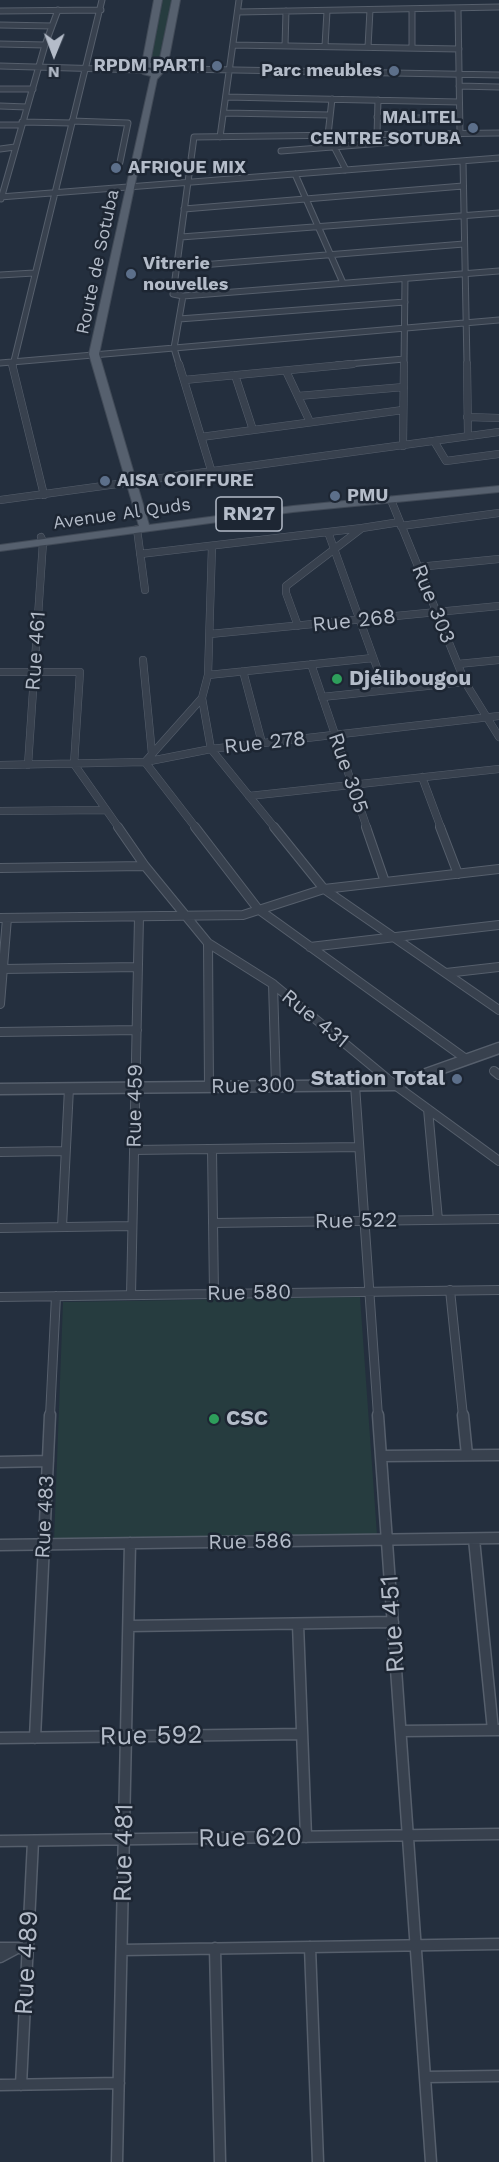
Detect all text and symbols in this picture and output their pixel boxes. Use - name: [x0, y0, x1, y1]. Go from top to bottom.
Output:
- north arrow: [24, 24, 84, 84]
- place label: RPDM PARTI: [93, 55, 205, 77]
- marker: RPDM PARTI: [210, 59, 224, 73]
- place label: Parc meubles: [261, 60, 382, 82]
- text: N: [48, 63, 60, 82]
- marker: Parc meubles: [387, 64, 401, 78]
- place label: MALITEL CENTRE SOTUBA: [310, 107, 461, 150]
- marker: MALITEL CENTRE SOTUBA: [466, 121, 480, 135]
- place label: AFRIQUE MIX: [128, 157, 246, 179]
- marker: AFRIQUE MIX: [109, 161, 123, 175]
- street label: Route de Sotuba: [72, 187, 124, 337]
- place label: Vitrerie nouvelles: [143, 253, 228, 296]
- marker: Vitrerie nouvelles: [124, 267, 138, 281]
- place label: AISA COIFFURE: [117, 470, 254, 492]
- marker: AISA COIFFURE: [98, 474, 112, 488]
- place label: PMU: [347, 485, 388, 507]
- marker: PMU: [328, 489, 342, 503]
- street label: Avenue Al Quds: [52, 494, 192, 534]
- road number: RN27: [216, 497, 282, 531]
- street label: Rue 303: [406, 561, 460, 647]
- street label: Rue 268: [311, 604, 397, 638]
- street label: Rue 461: [21, 610, 51, 692]
- place label: Djélibougou: [349, 666, 471, 692]
- marker: Djélibougou: [330, 672, 344, 686]
- street label: Rue 278: [223, 726, 307, 760]
- street label: Rue 305: [322, 729, 374, 817]
- street label: Rue 431: [276, 984, 354, 1054]
- street label: Rue 459: [122, 1064, 148, 1148]
- place label: Station Total: [311, 1066, 445, 1092]
- marker: Station Total: [450, 1072, 464, 1086]
- street label: Rue 300: [211, 1073, 295, 1099]
- street label: Rue 522: [314, 1208, 398, 1234]
- street label: Rue 580: [207, 1280, 291, 1306]
- place label: CSC: [226, 1406, 268, 1432]
- marker: CSC: [207, 1412, 221, 1426]
- street label: Rue 483: [30, 1475, 60, 1559]
- street label: Rue 586: [208, 1529, 292, 1555]
- street label: Rue 451: [374, 1574, 412, 1674]
- street label: Rue 592: [99, 1720, 203, 1752]
- street label: Rue 481: [108, 1803, 140, 1903]
- street label: Rue 620: [198, 1821, 302, 1855]
- street label: Rue 489: [9, 1910, 45, 2016]

